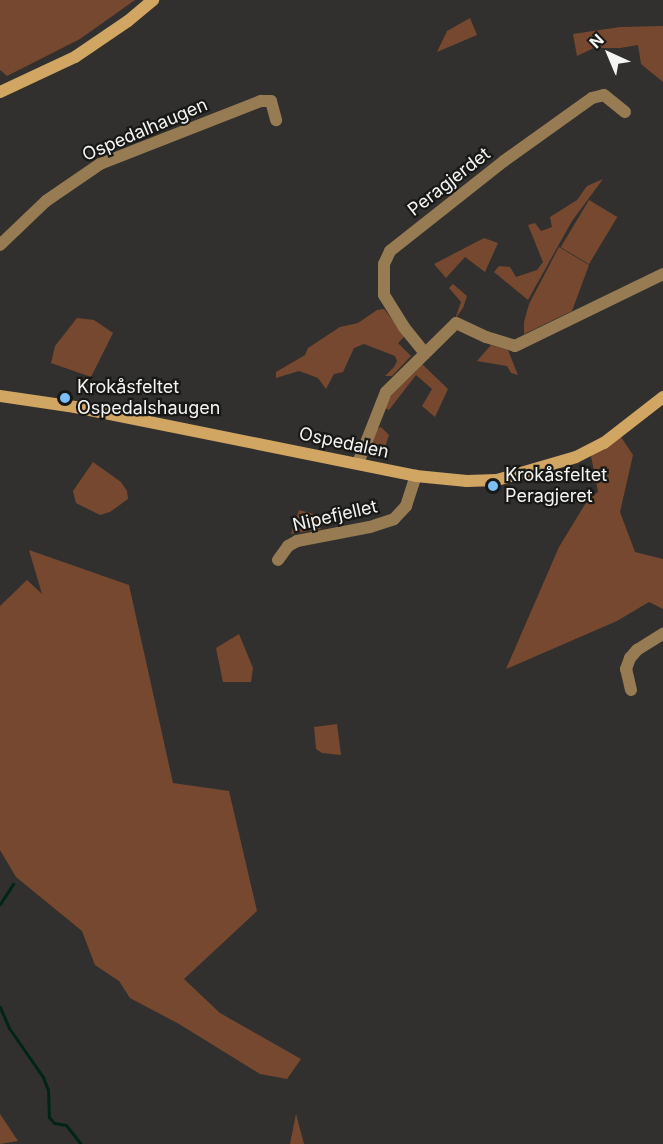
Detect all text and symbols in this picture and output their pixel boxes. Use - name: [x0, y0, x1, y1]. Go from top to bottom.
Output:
- north arrow: [579, 24, 639, 84]
- text: N: [585, 30, 608, 52]
- street label: Ospedalhaugen: [79, 94, 211, 166]
- street label: Peragjerdet: [404, 143, 494, 221]
- place label: Krokåsfeltet Ospedalshaugen: [77, 377, 220, 420]
- marker: Krokåsfeltet Ospedalshaugen: [58, 391, 72, 405]
- street label: Ospedalen: [297, 423, 391, 463]
- place label: Krokåsfeltet Peragjeret: [505, 465, 607, 508]
- marker: Krokåsfeltet Peragjeret: [486, 479, 500, 493]
- street label: Nipefjellet: [291, 496, 379, 536]

